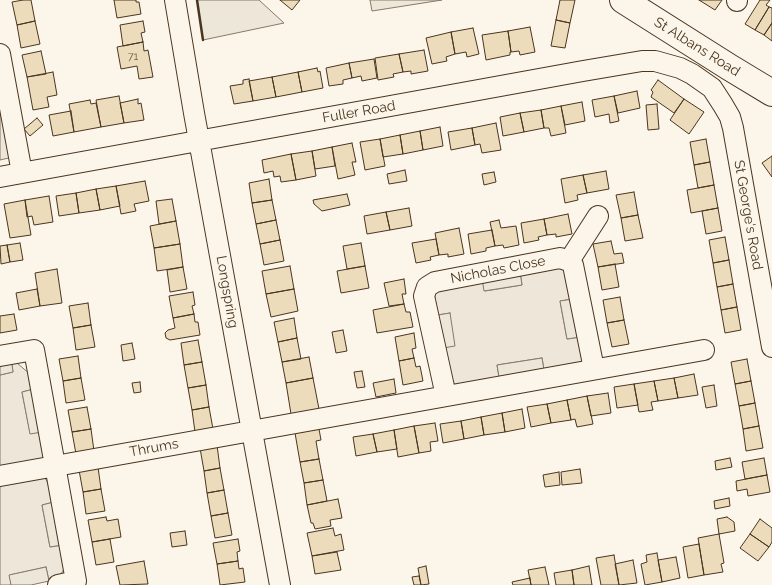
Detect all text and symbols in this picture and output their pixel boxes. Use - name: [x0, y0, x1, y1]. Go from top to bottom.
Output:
- street label: St Albans Road: [651, 14, 743, 80]
- house number: 71: [128, 50, 138, 64]
- street label: Fuller Road: [321, 97, 397, 127]
- street label: St George's Road: [730, 159, 766, 271]
- street label: Nicholas Close: [449, 253, 547, 287]
- street label: Longspring: [212, 254, 242, 330]
- street label: Thrums: [128, 435, 180, 461]

